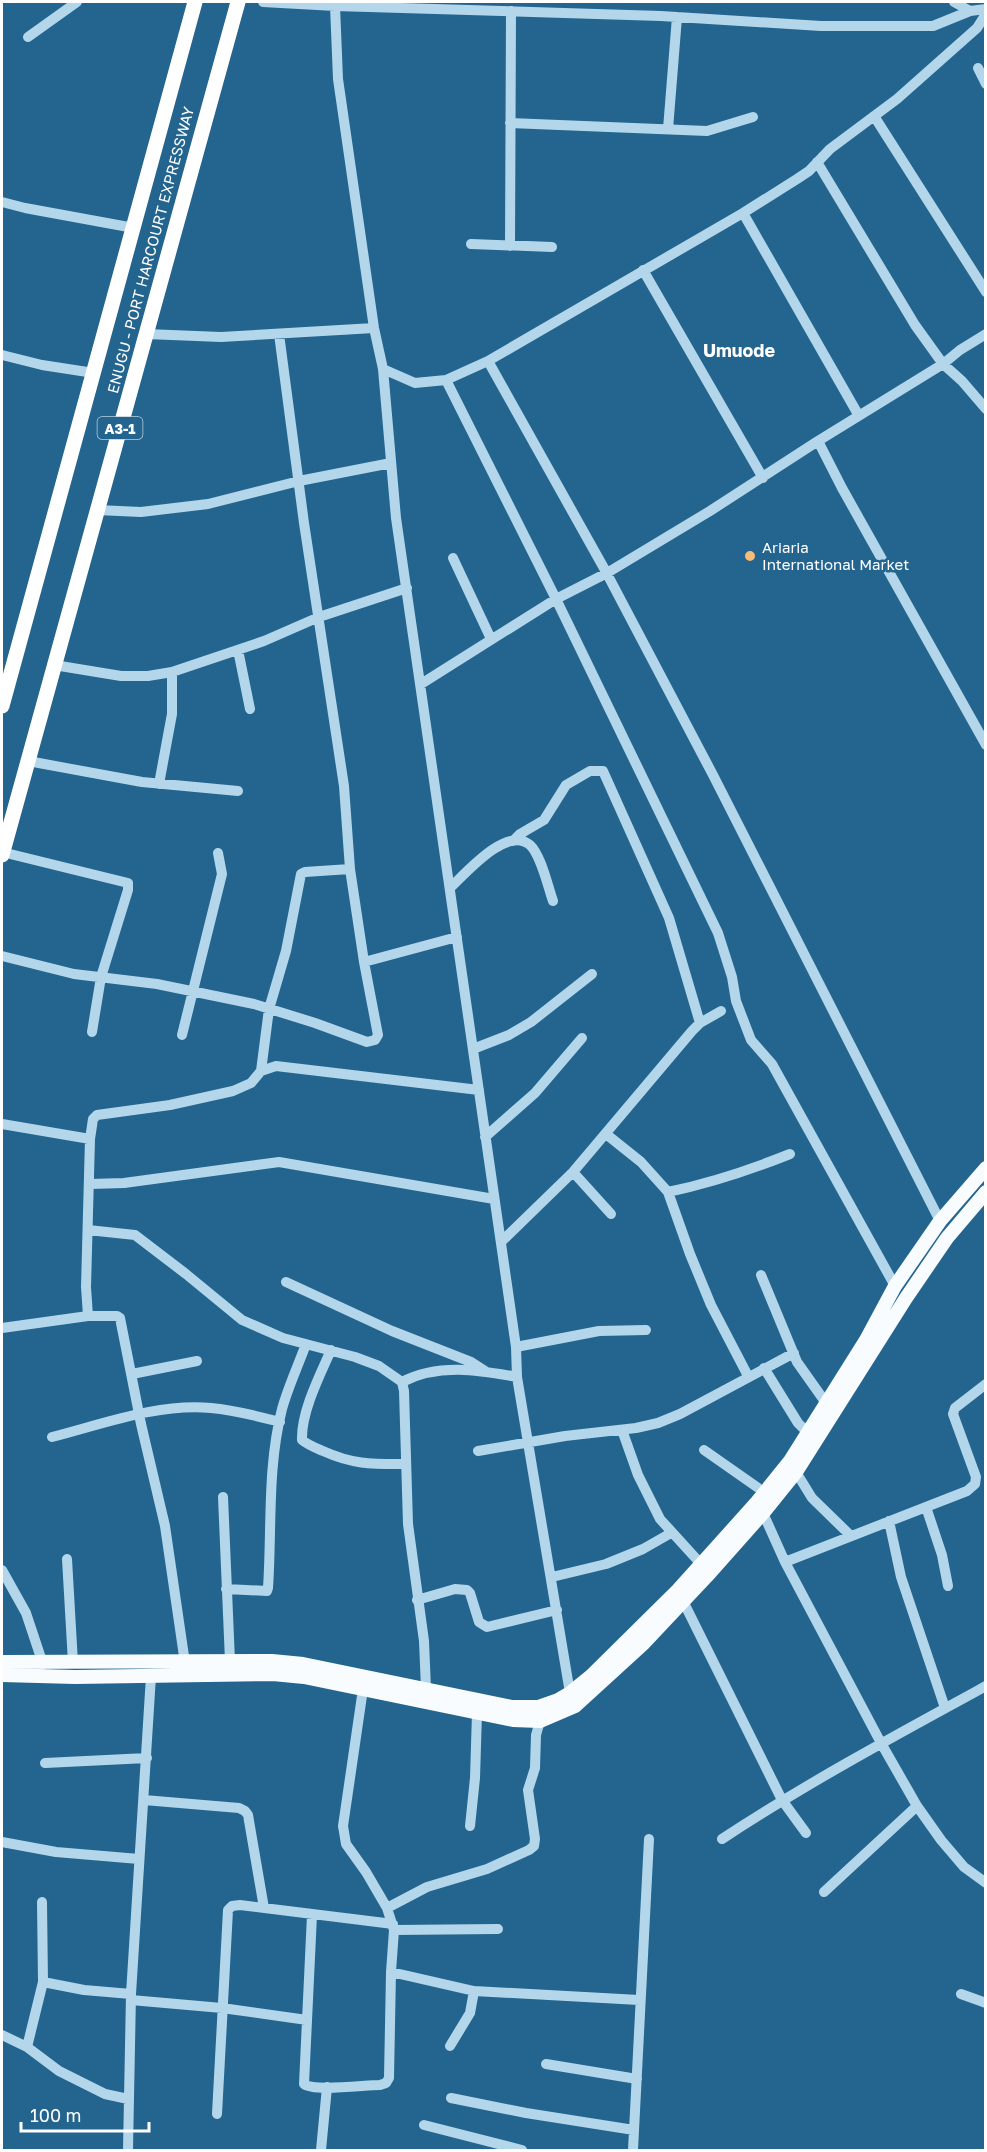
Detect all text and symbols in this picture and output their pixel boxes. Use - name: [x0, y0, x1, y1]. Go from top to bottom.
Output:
- street label: ENUGU - PORT HARCOURT EXPRESSWAY: [103, 104, 197, 395]
- district label: Umuode: [703, 339, 775, 361]
- road number: A3-1: [98, 417, 142, 439]
- place label: Ariaria International Market: [762, 538, 909, 573]
- marker: Ariaria International Market: [743, 549, 757, 563]
- scale bar: [21, 2095, 148, 2133]
- text: 100 m: [30, 2104, 81, 2126]

